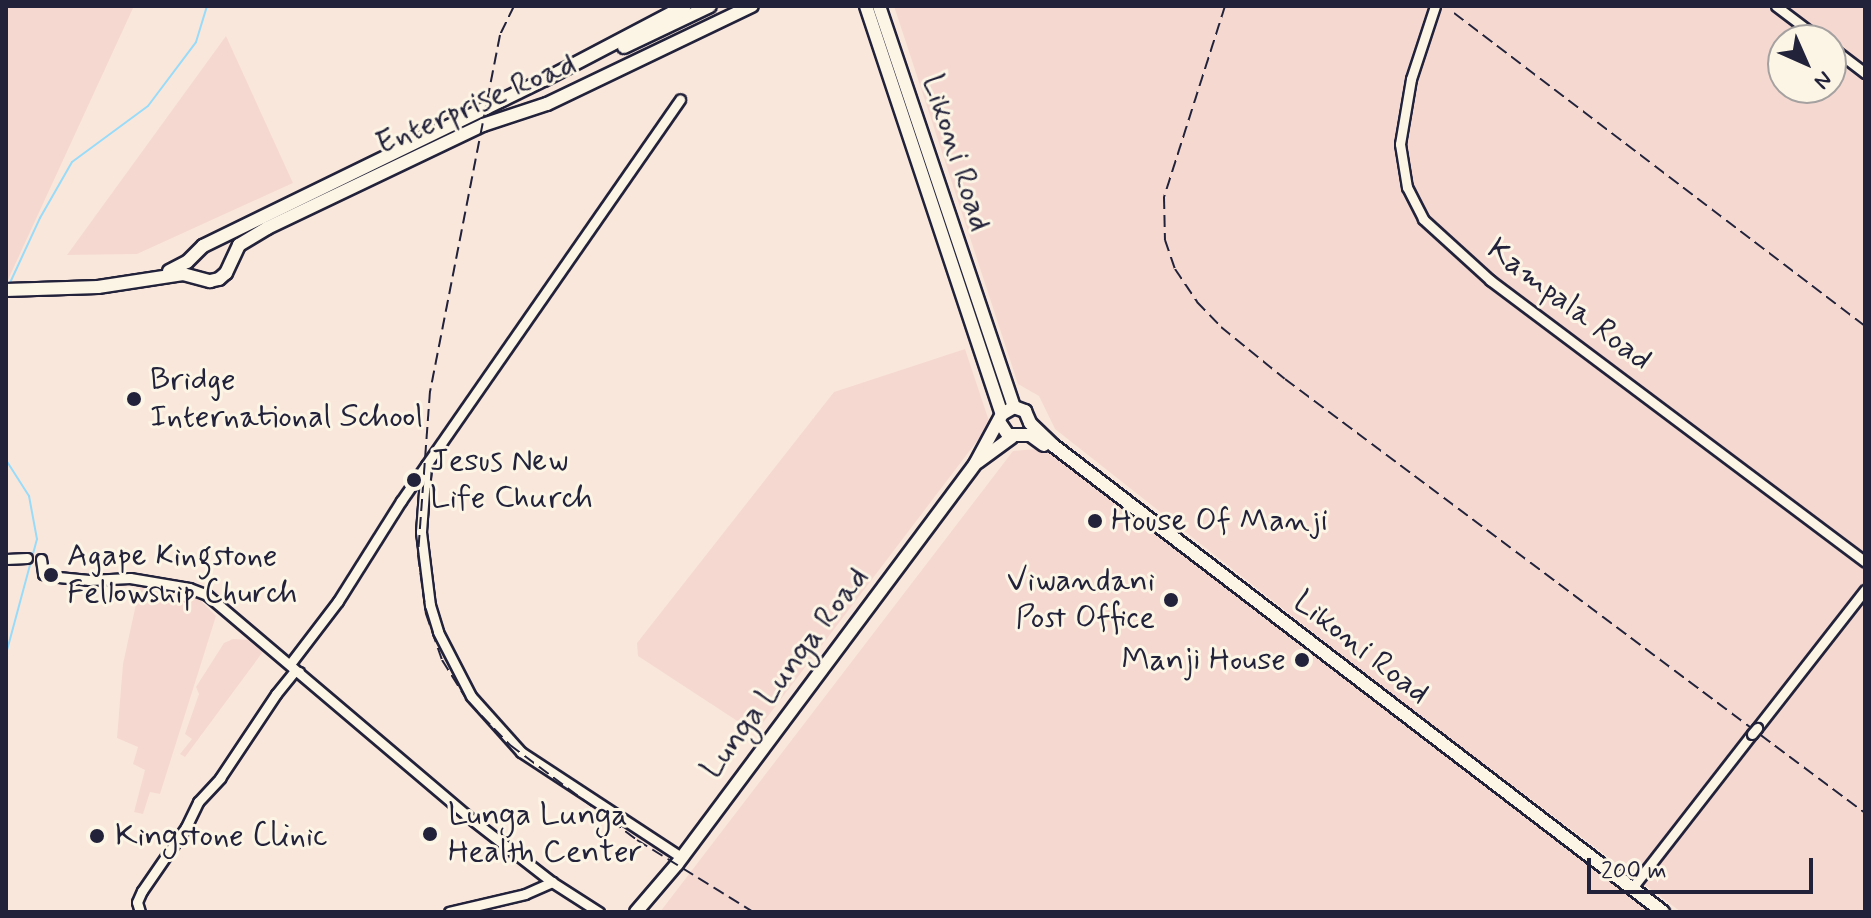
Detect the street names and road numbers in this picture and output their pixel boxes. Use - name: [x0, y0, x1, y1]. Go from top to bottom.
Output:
- street label: Enterprise Road: [372, 45, 580, 163]
- street label: Likoni Road: [913, 70, 999, 236]
- street label: Kampala Road: [1479, 231, 1659, 379]
- street label: Lunga Lunga Road: [695, 563, 875, 783]
- street label: Likoni Road: [1285, 583, 1437, 713]

